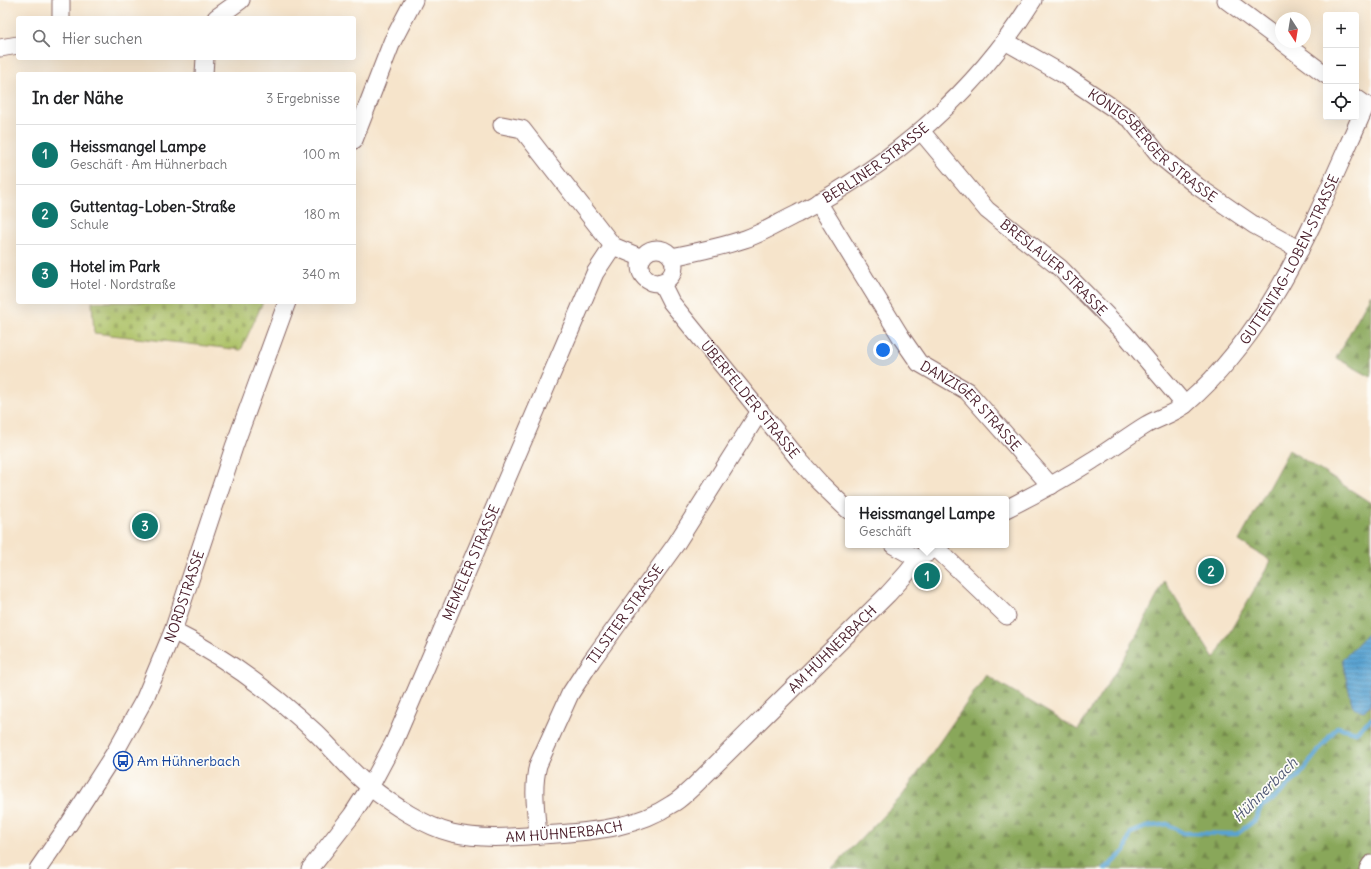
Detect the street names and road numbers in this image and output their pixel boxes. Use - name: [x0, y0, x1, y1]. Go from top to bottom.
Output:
- street label: KÖNIGSBERGER STRASSE: [1084, 85, 1221, 206]
- street label: BERLINER STRASSE: [819, 119, 933, 207]
- street label: GUTTENTAG-LOBEN-STRASSE: [1235, 172, 1343, 348]
- street label: BRESLAUER STRASSE: [997, 215, 1111, 320]
- street label: ÜBERFELDER STRASSE: [697, 337, 804, 462]
- street label: DANZIGER STRASSE: [917, 357, 1025, 455]
- street label: MEMELER STRASSE: [438, 502, 504, 623]
- street label: NORDSTRASSE: [160, 548, 208, 645]
- street label: TILSITER STRASSE: [583, 561, 667, 668]
- street label: AM HÜHNERBACH: [784, 601, 880, 697]
- street label: AM HÜHNERBACH: [505, 816, 624, 846]

